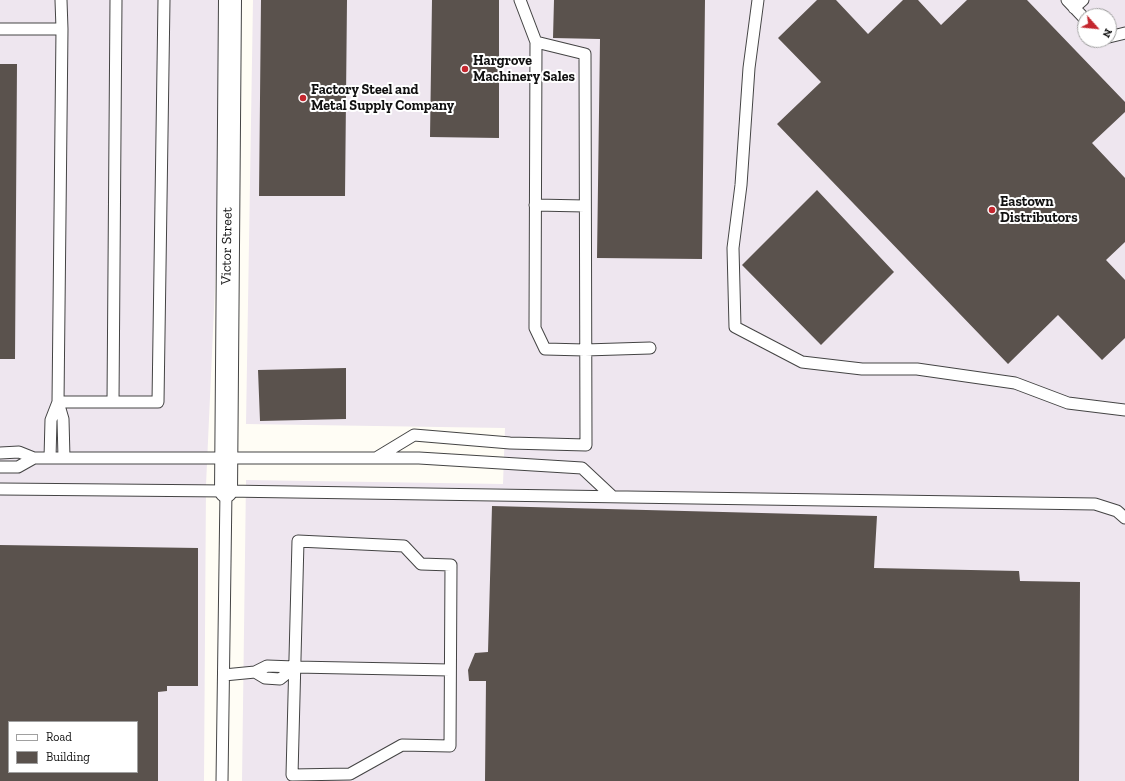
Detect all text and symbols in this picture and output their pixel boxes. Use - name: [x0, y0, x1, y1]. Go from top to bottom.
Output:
- north arrow: [1077, 8, 1117, 48]
- text: N: [1100, 27, 1115, 40]
- place label: Hargrove Machinery Sales: [473, 53, 575, 86]
- marker: Hargrove Machinery Sales: [460, 64, 470, 74]
- place label: Factory Steel and Metal Supply Company: [311, 82, 454, 114]
- marker: Factory Steel and Metal Supply Company: [298, 93, 308, 103]
- place label: Eastown Distributors: [1000, 194, 1078, 226]
- marker: Eastown Distributors: [987, 205, 997, 215]
- street label: Victor Street: [218, 207, 236, 285]
- legend: [8, 721, 138, 773]
- text: Road: [46, 730, 72, 744]
- text: Building: [46, 750, 90, 764]

